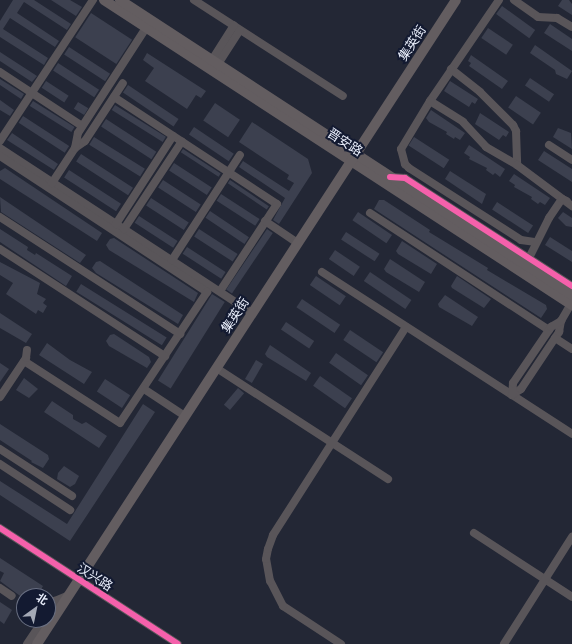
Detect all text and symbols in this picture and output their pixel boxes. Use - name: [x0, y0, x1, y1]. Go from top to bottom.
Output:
- street label: 集英街: [395, 22, 429, 64]
- street label: 晋安路: [324, 125, 366, 159]
- street label: 集英街: [218, 294, 252, 336]
- street label: 汉兴路: [74, 560, 116, 594]
- north arrow: [16, 588, 56, 628]
- text: 北: [34, 590, 50, 608]

